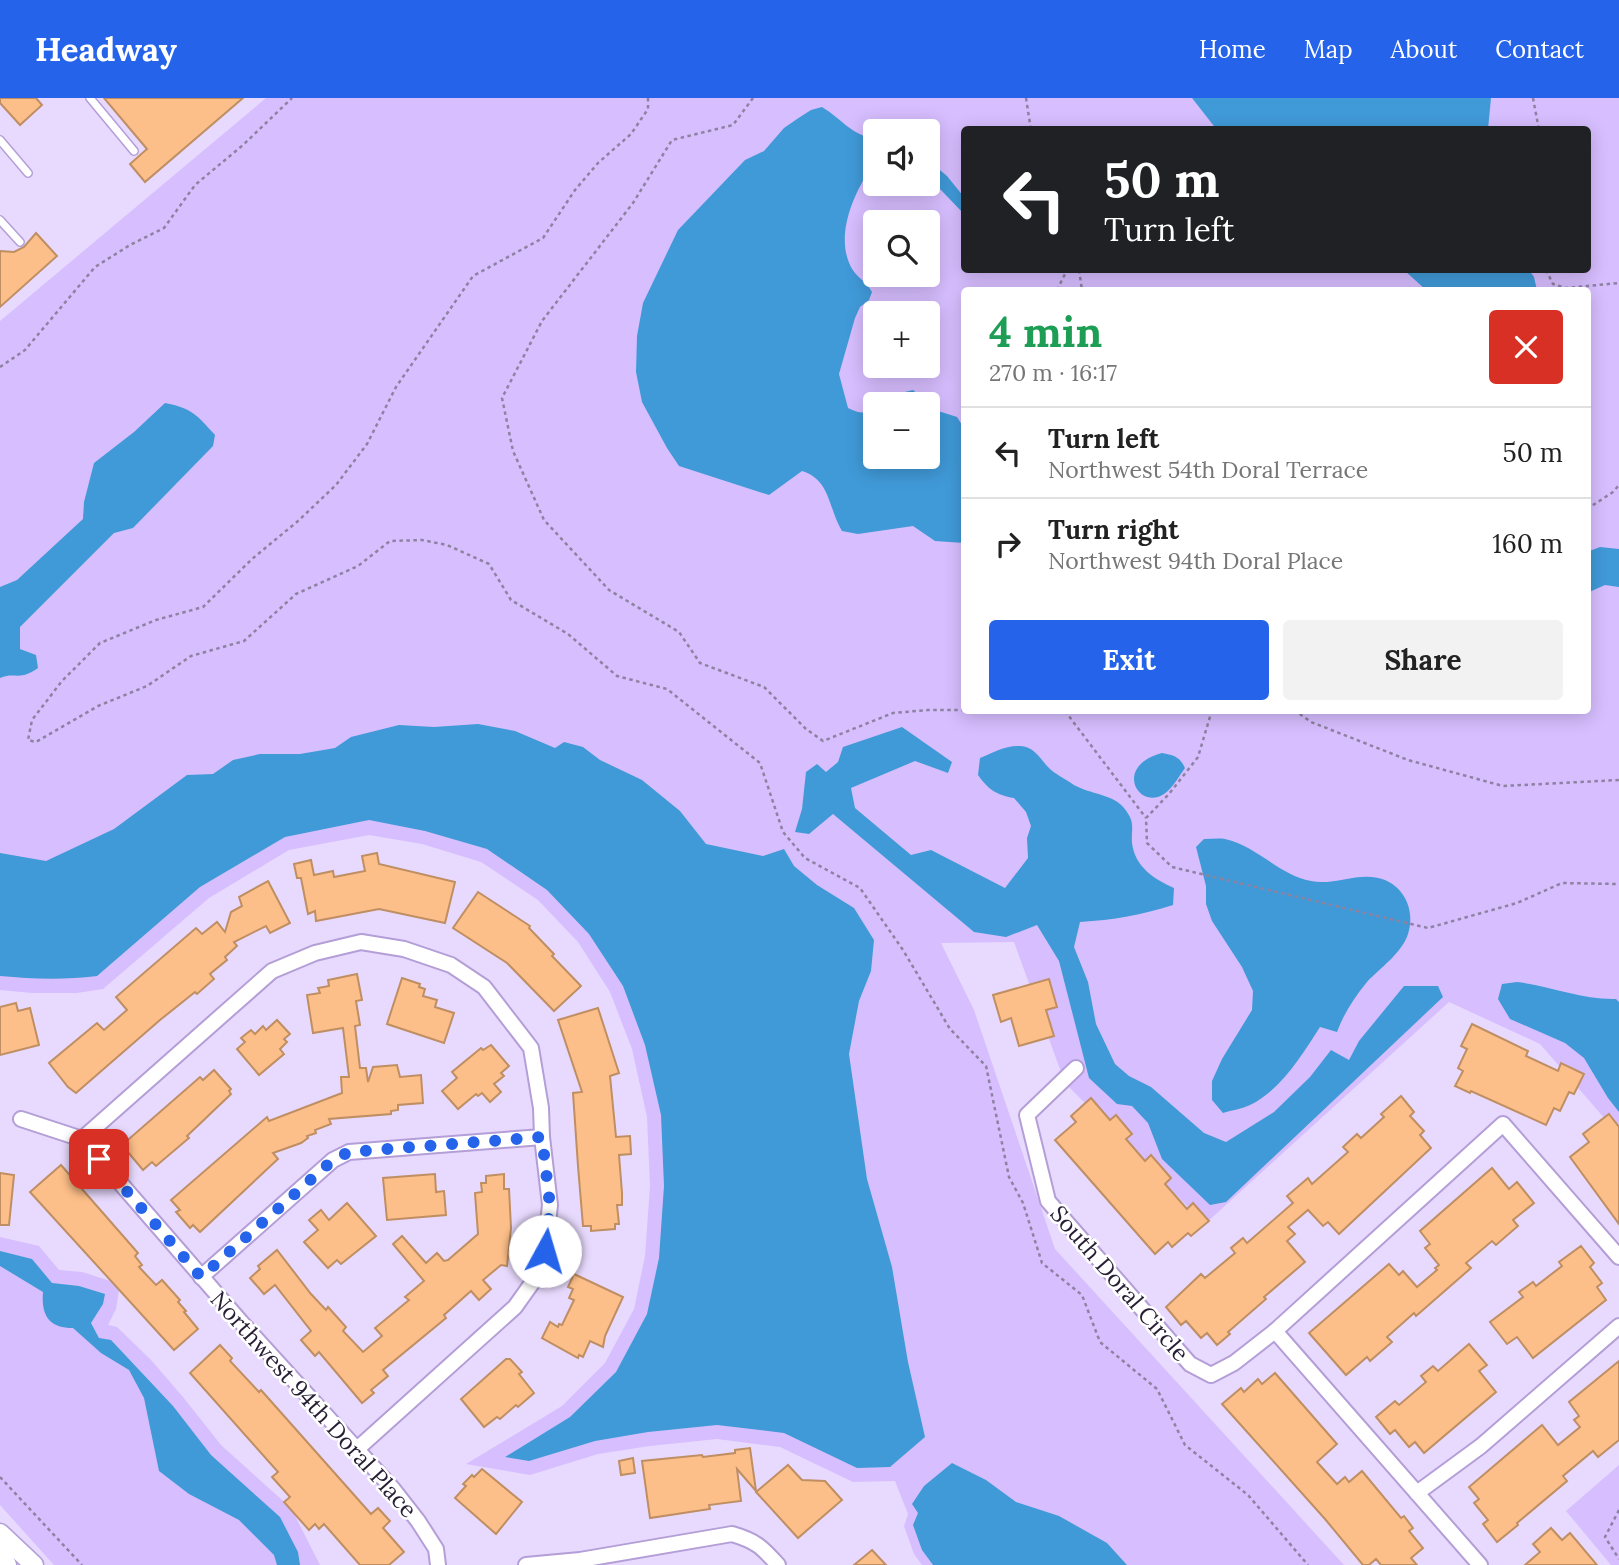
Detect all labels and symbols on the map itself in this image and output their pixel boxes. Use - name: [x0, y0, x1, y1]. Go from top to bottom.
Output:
- pin: [69, 1129, 129, 1189]
- street label: South Doral Circle: [1044, 1199, 1196, 1367]
- position arrow: [508, 1214, 582, 1288]
- street label: Northwest 94th Doral Place: [204, 1285, 424, 1523]

